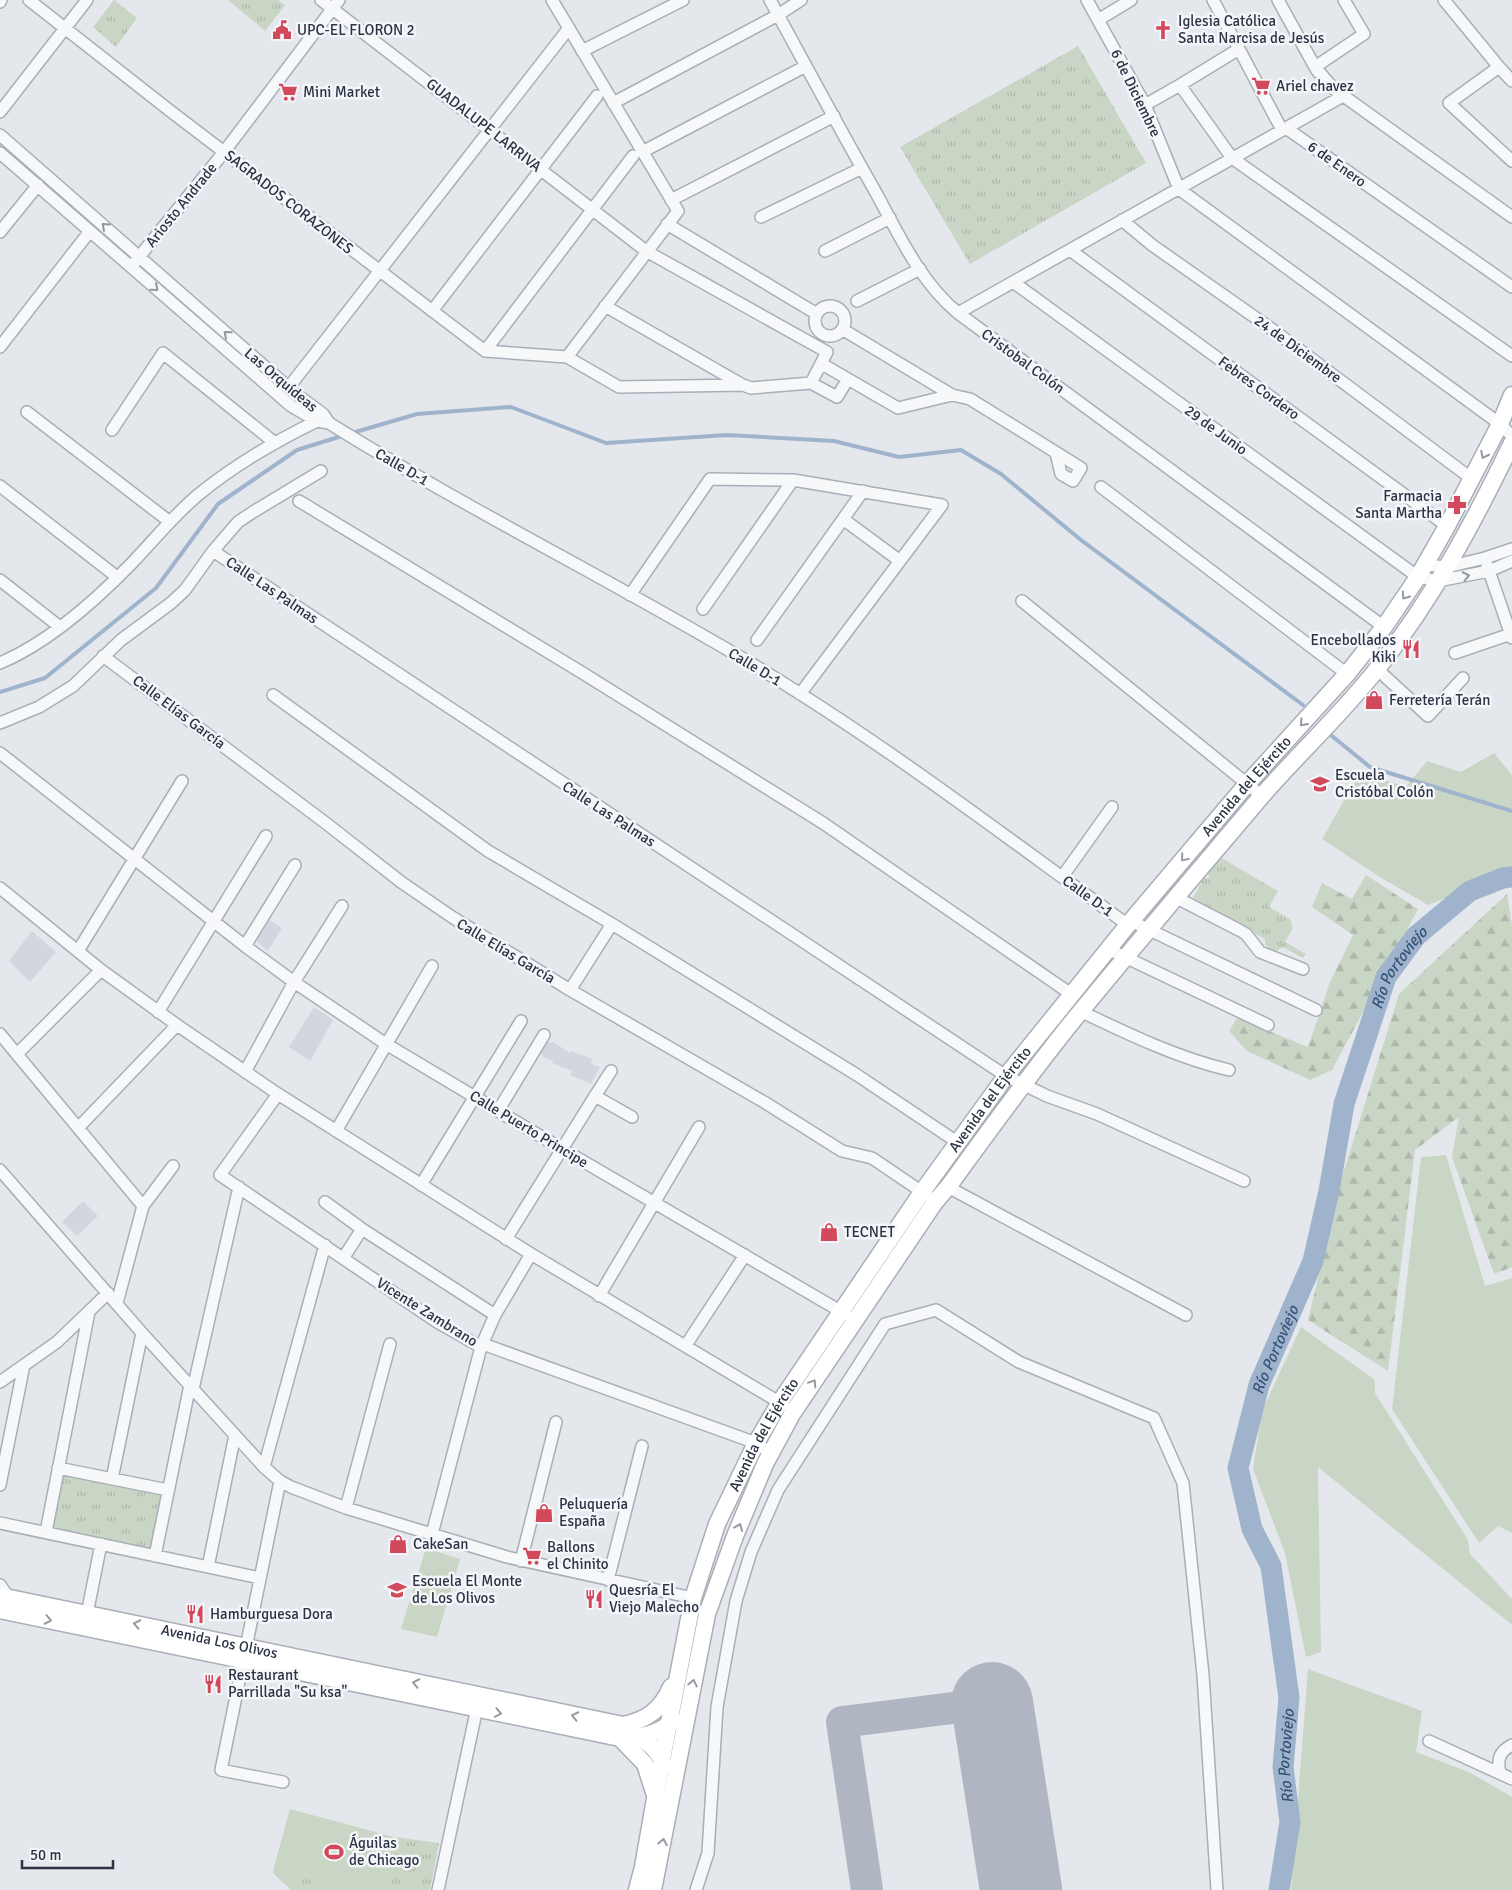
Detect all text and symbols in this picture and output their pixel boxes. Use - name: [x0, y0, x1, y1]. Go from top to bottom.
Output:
- place label: Iglesia Católica Santa Narcisa de Jesús: [1178, 12, 1325, 47]
- public building icon: UPC-EL FLORON 2: [271, 19, 293, 41]
- church icon: Iglesia Católica Santa Narcisa de Jesús: [1152, 19, 1174, 41]
- place label: UPC-EL FLORON 2: [297, 21, 415, 39]
- street label: 6 de Diciembre: [1107, 46, 1165, 140]
- street label: GUADALUPE LARRIVA: [423, 74, 545, 176]
- supermarket icon: Ariel chavez: [1250, 75, 1272, 97]
- place label: Ariel chavez: [1276, 77, 1354, 95]
- supermarket icon: Mini Market: [277, 81, 299, 103]
- place label: Mini Market: [303, 83, 380, 101]
- street label: 6 de Enero: [1304, 137, 1370, 191]
- street label: SAGRADOS CORAZONES: [221, 146, 357, 258]
- street label: Ariosto Andrade: [141, 159, 221, 251]
- one-way arrow: [102, 223, 111, 232]
- one-way arrow: [150, 283, 159, 292]
- street label: 24 de Diciembre: [1251, 311, 1345, 387]
- street label: Cristobal Colón: [978, 325, 1068, 397]
- one-way arrow: [224, 331, 233, 340]
- street label: Las Orquídeas: [241, 344, 322, 416]
- street label: Febres Cordero: [1215, 352, 1303, 424]
- street label: 29 de Junio: [1181, 401, 1251, 459]
- street label: Calle D-1: [372, 444, 432, 490]
- one-way arrow: [1480, 450, 1490, 459]
- place label: Farmacia Santa Martha: [1355, 487, 1442, 522]
- pharmacy icon: Farmacia Santa Martha: [1446, 494, 1468, 516]
- street label: Calle Las Palmas: [222, 553, 322, 628]
- one-way arrow: [1461, 571, 1470, 582]
- one-way arrow: [1402, 590, 1411, 600]
- place label: Encebollados Kiki: [1311, 631, 1396, 666]
- restaurant icon: Encebollados Kiki: [1400, 638, 1422, 660]
- street label: Calle D-1: [725, 644, 785, 690]
- street label: Calle Elías García: [129, 671, 229, 753]
- shop icon: Ferretería Terán: [1363, 689, 1385, 711]
- place label: Ferretería Terán: [1389, 691, 1490, 709]
- one-way arrow: [1300, 717, 1309, 726]
- street label: Avenida del Ejército: [1198, 732, 1295, 840]
- place label: Escuela Cristóbal Colón: [1335, 766, 1434, 801]
- school or university icon: Escuela Cristóbal Colón: [1309, 773, 1331, 795]
- street label: Calle Las Palmas: [559, 777, 659, 851]
- one-way arrow: [1182, 852, 1190, 861]
- street label: Calle D-1: [1059, 871, 1117, 921]
- street label: Calle Elías García: [454, 915, 558, 987]
- water label: Río Portoviejo: [1367, 922, 1432, 1012]
- street label: Avenida del Ejército: [945, 1043, 1035, 1156]
- street label: Calle Puerto Principe: [467, 1087, 591, 1171]
- shop icon: TECNET: [818, 1221, 840, 1243]
- place label: TECNET: [844, 1223, 896, 1241]
- street label: Vicente Zambrano: [373, 1274, 481, 1350]
- water label: Río Portoviejo: [1248, 1302, 1304, 1396]
- street label: Avenida del Ejército: [725, 1375, 803, 1494]
- one-way arrow: [806, 1379, 816, 1388]
- place label: Peluquería España: [559, 1495, 628, 1530]
- shop icon: Peluquería España: [533, 1502, 555, 1524]
- one-way arrow: [732, 1523, 743, 1532]
- shop icon: CakeSan: [387, 1533, 409, 1555]
- place label: CakeSan: [413, 1535, 468, 1553]
- place label: Ballons el Chinito: [547, 1538, 609, 1573]
- supermarket icon: Ballons el Chinito: [521, 1545, 543, 1567]
- place label: Escuela El Monte de Los Olivos: [412, 1572, 522, 1607]
- school or university icon: Escuela El Monte de Los Olivos: [386, 1579, 408, 1601]
- place label: Quesría El Viejo Malecho: [609, 1581, 699, 1616]
- restaurant icon: Quesría El Viejo Malecho: [583, 1588, 605, 1610]
- restaurant icon: Hamburguesa Dora: [184, 1603, 206, 1625]
- place label: Hamburguesa Dora: [210, 1605, 333, 1623]
- one-way arrow: [43, 1614, 52, 1624]
- one-way arrow: [132, 1619, 141, 1630]
- street label: Avenida Los Olivos: [159, 1621, 280, 1662]
- place label: Restaurant Parrillada "Su ksa": [228, 1666, 348, 1701]
- restaurant icon: Restaurant Parrillada "Su ksa": [202, 1673, 224, 1695]
- one-way arrow: [411, 1678, 420, 1689]
- one-way arrow: [687, 1678, 698, 1687]
- one-way arrow: [494, 1708, 503, 1718]
- water label: Río Portoviejo: [1274, 1708, 1299, 1805]
- one-way arrow: [570, 1711, 579, 1721]
- place label: Águilas de Chicago: [349, 1833, 420, 1869]
- scale bar: [22, 1838, 114, 1870]
- one-way arrow: [657, 1838, 667, 1847]
- sports icon: Águilas de Chicago: [323, 1841, 345, 1863]
- text: 50 m: [30, 1846, 61, 1864]

